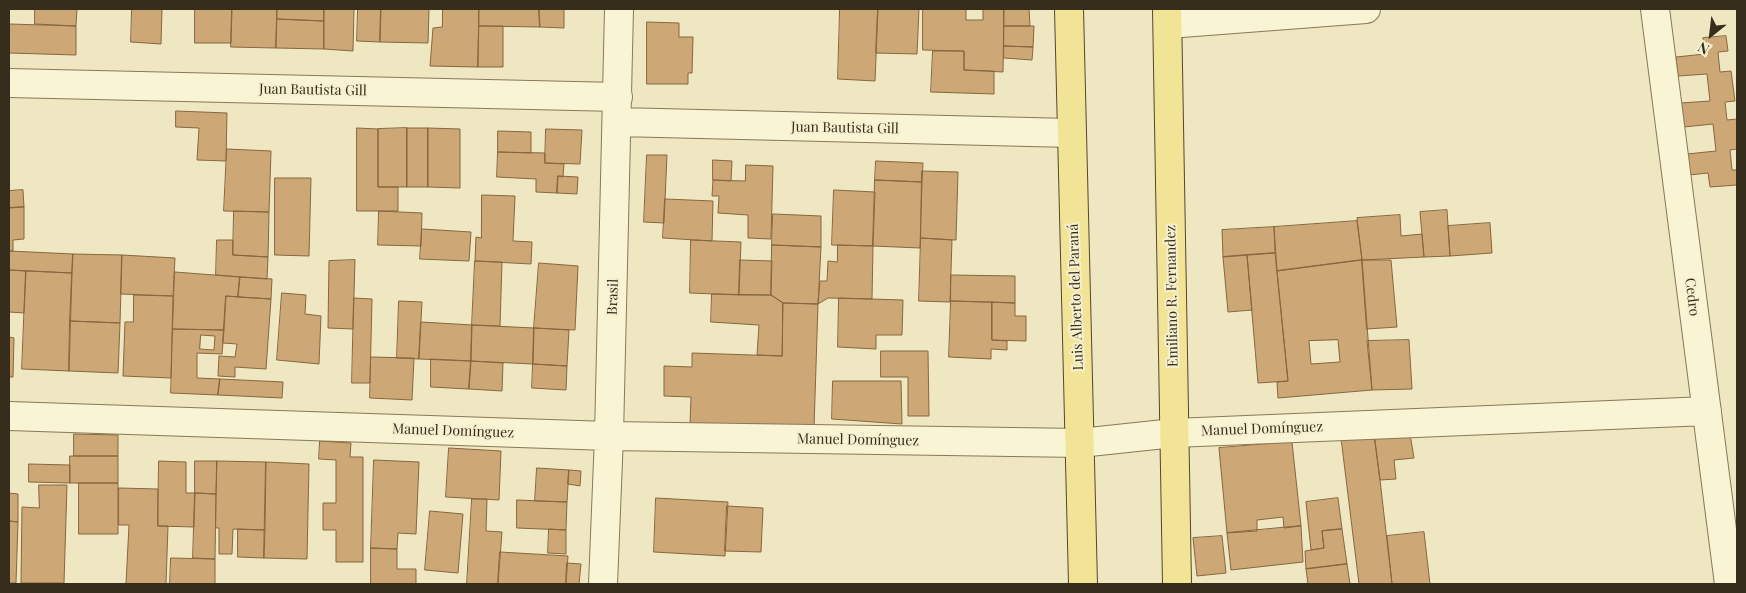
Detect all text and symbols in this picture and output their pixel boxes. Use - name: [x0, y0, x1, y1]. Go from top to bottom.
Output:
- north arrow: [1686, 10, 1736, 60]
- text: N: [1694, 38, 1713, 59]
- street label: Juan Bautista Gill: [259, 81, 367, 99]
- street label: Juan Bautista Gill: [791, 119, 899, 137]
- street label: Luis Alberto del Paraná: [1065, 223, 1087, 371]
- street label: Emiliano R. Fernandez: [1162, 225, 1182, 367]
- street label: Cedro: [1681, 277, 1703, 317]
- street label: Brasil: [604, 279, 622, 315]
- street label: Manuel Domínguez: [1201, 418, 1323, 440]
- street label: Manuel Domínguez: [392, 420, 514, 442]
- street label: Manuel Domínguez: [797, 431, 919, 449]

